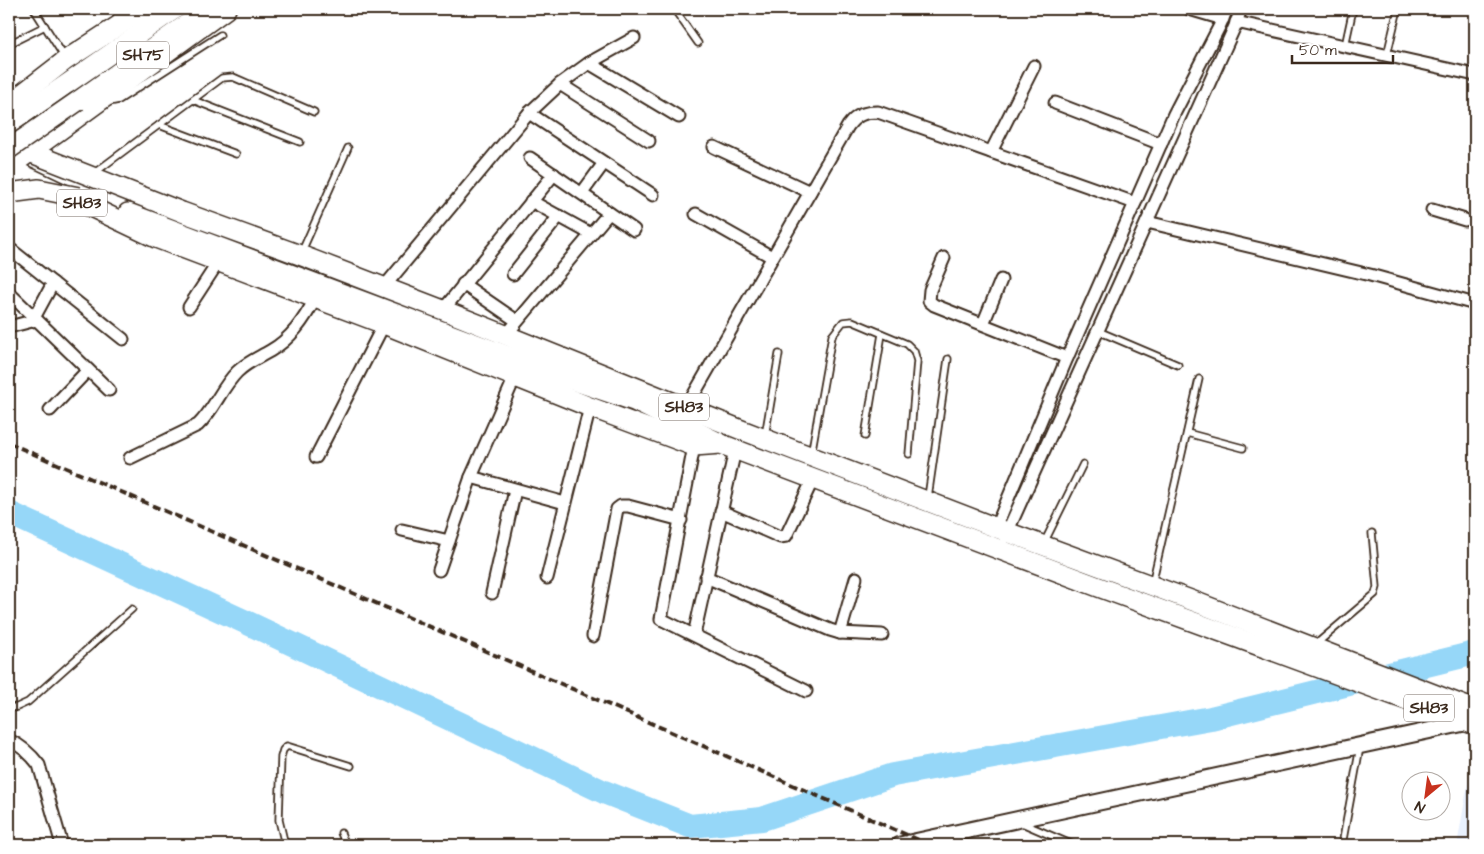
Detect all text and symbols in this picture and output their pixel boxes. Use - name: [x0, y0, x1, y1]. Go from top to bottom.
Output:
- scale bar: [1292, 32, 1393, 64]
- text: 50 m: [1299, 40, 1337, 61]
- road number: SH75: [117, 42, 169, 68]
- road number: SH83: [57, 190, 107, 217]
- road number: SH83: [659, 394, 709, 421]
- road number: SH83: [1404, 694, 1454, 721]
- north arrow: [1402, 772, 1452, 822]
- text: N: [1411, 796, 1429, 817]

